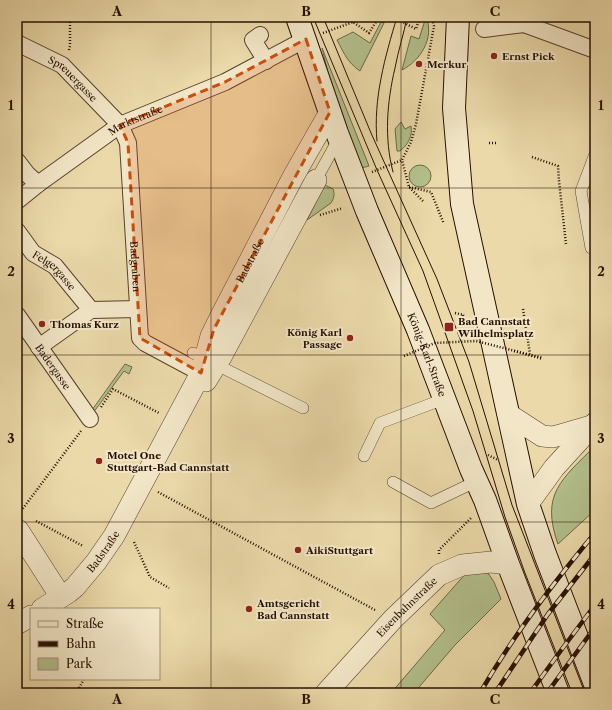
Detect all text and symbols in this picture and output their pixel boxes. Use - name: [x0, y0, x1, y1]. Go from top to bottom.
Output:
- text: A: [111, 3, 123, 19]
- text: B: [301, 3, 311, 19]
- text: C: [490, 3, 500, 19]
- place label: Ernst Pick: [502, 50, 555, 63]
- marker: Ernst Pick: [489, 51, 499, 61]
- street label: Spreuergasse: [46, 53, 100, 104]
- place label: Merkur: [427, 58, 466, 71]
- marker: Merkur: [414, 59, 424, 69]
- text: 1: [8, 97, 14, 113]
- text: 1: [598, 97, 604, 113]
- street label: Marktstraße: [105, 102, 165, 138]
- street label: Badstraße: [233, 236, 267, 285]
- street label: Badgraben: [128, 241, 144, 293]
- street label: Felgergasse: [30, 248, 79, 293]
- text: 2: [7, 263, 15, 279]
- text: 2: [597, 263, 605, 279]
- street label: König-Karl-Straße: [405, 311, 449, 399]
- place label: Bad Cannstatt Wilhelmsplatz: [457, 315, 534, 340]
- place label: Thomas Kurz: [50, 318, 119, 331]
- marker: Thomas Kurz: [37, 319, 47, 329]
- marker: Bad Cannstatt Wilhelmsplatz: [443, 321, 455, 333]
- place label: König Karl Passage: [287, 326, 342, 351]
- marker: König Karl Passage: [345, 333, 355, 343]
- street label: Badergasse: [33, 341, 74, 392]
- text: 3: [7, 430, 15, 446]
- text: 3: [597, 430, 605, 446]
- place label: Motel One Stuttgart-Bad Cannstatt: [107, 449, 229, 474]
- marker: Motel One Stuttgart-Bad Cannstatt: [94, 456, 104, 466]
- street label: Badstraße: [84, 528, 122, 575]
- place label: AikiStuttgart: [305, 544, 373, 557]
- marker: AikiStuttgart: [293, 545, 303, 555]
- street label: Eisenbahnstraße: [374, 574, 440, 640]
- text: 4: [7, 596, 15, 612]
- text: 4: [597, 596, 605, 612]
- place label: Amtsgericht Bad Cannstatt: [256, 597, 329, 622]
- marker: Amtsgericht Bad Cannstatt: [244, 604, 254, 614]
- legend: [30, 608, 160, 680]
- text: Straße: [66, 616, 104, 631]
- text: Bahn: [66, 636, 96, 651]
- text: Park: [66, 656, 93, 671]
- text: A: [111, 691, 123, 707]
- text: B: [301, 691, 311, 707]
- text: C: [490, 691, 500, 707]

